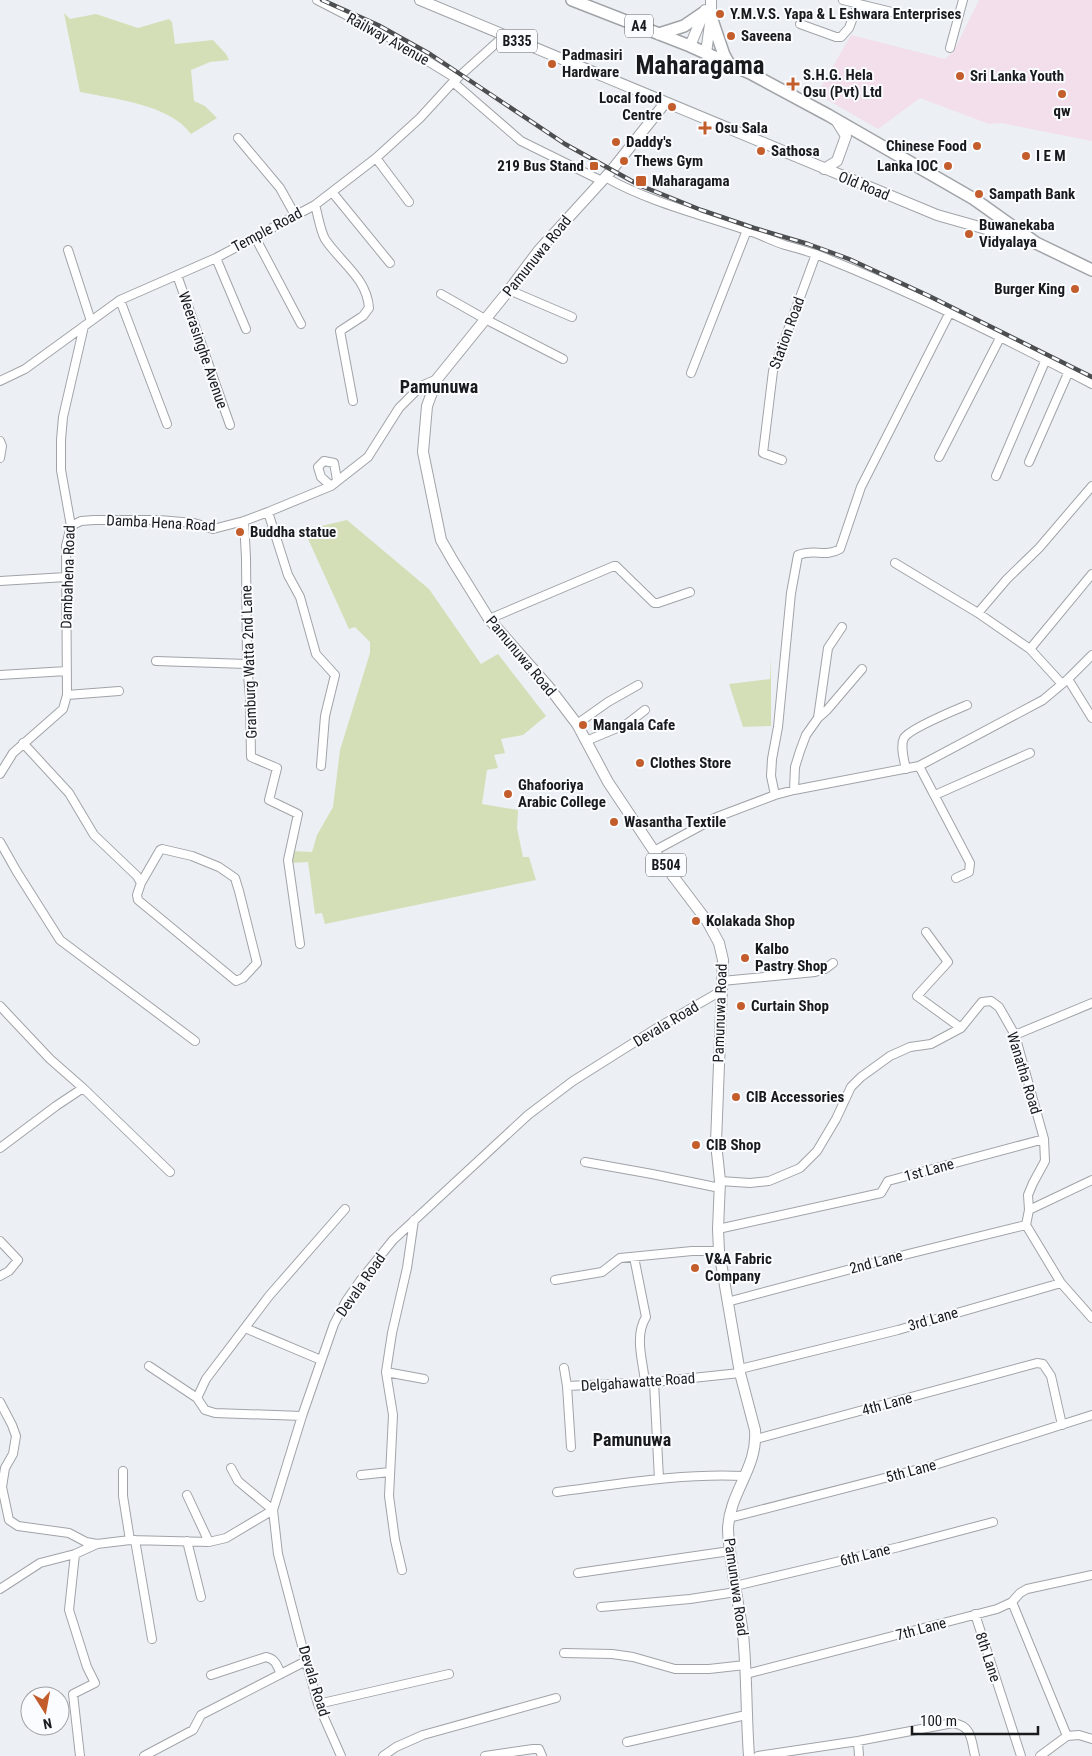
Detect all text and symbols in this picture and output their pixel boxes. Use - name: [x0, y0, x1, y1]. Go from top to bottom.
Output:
- place label: Y.M.V.S. Yapa & L Eshwara Enterprises: [730, 5, 961, 23]
- marker: Y.M.V.S. Yapa & L Eshwara Enterprises: [714, 8, 726, 20]
- street label: Railway Avenue: [344, 9, 432, 69]
- road number: A4: [625, 15, 653, 38]
- place label: Saveena: [741, 27, 792, 45]
- road number: B335: [497, 29, 537, 52]
- marker: Saveena: [725, 30, 737, 42]
- place label: Padmasiri Hardware: [562, 46, 622, 81]
- district label: Maharagama: [635, 51, 765, 80]
- marker: Padmasiri Hardware: [546, 58, 558, 70]
- place label: S.H.G. Hela Osu (Pvt) Ltd: [803, 66, 882, 101]
- place label: Sri Lanka Youth: [970, 67, 1064, 85]
- marker: Sri Lanka Youth: [954, 70, 966, 82]
- marker: S.H.G. Hela Osu (Pvt) Ltd: [787, 78, 799, 90]
- marker: qw: [1056, 88, 1068, 100]
- place label: Local food Centre: [599, 89, 662, 124]
- marker: Local food Centre: [666, 101, 678, 113]
- place label: qw: [1054, 102, 1071, 120]
- place label: Osu Sala: [715, 119, 768, 137]
- marker: Osu Sala: [699, 122, 711, 134]
- place label: Daddy's: [626, 133, 672, 151]
- marker: Daddy's: [610, 136, 622, 148]
- place label: Chinese Food: [886, 137, 967, 155]
- marker: Chinese Food: [971, 140, 983, 152]
- place label: Sathosa: [771, 142, 820, 160]
- marker: Sathosa: [755, 145, 767, 157]
- place label: I E M: [1036, 147, 1066, 165]
- marker: I E M: [1020, 150, 1032, 162]
- place label: Thews Gym: [634, 152, 703, 170]
- marker: Thews Gym: [618, 155, 630, 167]
- place label: 219 Bus Stand: [497, 157, 584, 175]
- place label: Lanka IOC: [877, 157, 938, 175]
- marker: 219 Bus Stand: [588, 160, 600, 172]
- marker: Lanka IOC: [942, 160, 954, 172]
- street label: Old Road: [836, 168, 892, 204]
- place label: Maharagama: [652, 172, 730, 190]
- marker: Maharagama: [634, 174, 648, 188]
- place label: Sampath Bank: [989, 185, 1076, 203]
- marker: Sampath Bank: [973, 188, 985, 200]
- street label: Temple Road: [229, 204, 305, 256]
- street label: Pamunuwa Road: [499, 212, 575, 300]
- place label: Buwanekaba Vidyalaya: [979, 216, 1055, 251]
- marker: Buwanekaba Vidyalaya: [963, 228, 975, 240]
- place label: Burger King: [994, 280, 1065, 298]
- marker: Burger King: [1069, 283, 1081, 295]
- street label: Weerasinghe Avenue: [175, 289, 231, 411]
- street label: Station Road: [766, 294, 808, 372]
- district label: Pamunuwa: [400, 376, 478, 397]
- street label: Damba Hena Road: [106, 511, 216, 535]
- place label: Buddha statue: [250, 523, 336, 541]
- street label: Dambahena Road: [57, 525, 79, 629]
- marker: Buddha statue: [234, 526, 246, 538]
- street label: Gramburg Watta 2nd Lane: [237, 585, 261, 739]
- street label: Pamunuwa Road: [482, 612, 560, 700]
- place label: Mangala Cafe: [593, 716, 675, 734]
- marker: Mangala Cafe: [577, 719, 589, 731]
- place label: Clothes Store: [650, 754, 731, 772]
- marker: Clothes Store: [634, 757, 646, 769]
- place label: Ghafooriya Arabic College: [518, 776, 606, 811]
- marker: Ghafooriya Arabic College: [502, 788, 514, 800]
- place label: Wasantha Textile: [624, 813, 726, 831]
- marker: Wasantha Textile: [608, 816, 620, 828]
- road number: B504: [646, 854, 686, 876]
- place label: Kolakada Shop: [706, 912, 795, 930]
- marker: Kolakada Shop: [690, 915, 702, 927]
- place label: Kalbo Pastry Shop: [755, 940, 828, 975]
- marker: Kalbo Pastry Shop: [739, 952, 751, 964]
- street label: Pamunuwa Road: [709, 963, 731, 1063]
- street label: Devala Road: [630, 997, 702, 1051]
- place label: Curtain Shop: [751, 997, 829, 1015]
- marker: Curtain Shop: [735, 1000, 747, 1012]
- street label: Wanatha Road: [1003, 1030, 1045, 1116]
- place label: CIB Accessories: [746, 1088, 844, 1106]
- marker: CIB Accessories: [730, 1091, 742, 1103]
- place label: CIB Shop: [706, 1136, 761, 1154]
- marker: CIB Shop: [690, 1139, 702, 1151]
- street label: 1st Lane: [902, 1155, 956, 1185]
- street label: 2nd Lane: [848, 1246, 904, 1278]
- street label: Devala Road: [333, 1250, 389, 1320]
- place label: V&A Fabric Company: [705, 1250, 772, 1285]
- marker: V&A Fabric Company: [689, 1262, 701, 1274]
- street label: 3rd Lane: [906, 1303, 960, 1335]
- street label: Delgahawatte Road: [580, 1369, 696, 1395]
- street label: 4th Lane: [860, 1389, 914, 1419]
- district label: Pamunuwa: [593, 1429, 671, 1450]
- street label: 5th Lane: [884, 1456, 938, 1486]
- street label: Pamunuwa Road: [720, 1537, 752, 1637]
- street label: 6th Lane: [838, 1540, 892, 1570]
- street label: 7th Lane: [894, 1614, 948, 1644]
- street label: 8th Lane: [972, 1630, 1004, 1684]
- street label: Devala Road: [295, 1643, 333, 1719]
- north arrow: [20, 1686, 70, 1736]
- scale bar: [912, 1704, 1038, 1736]
- text: 100 m: [920, 1712, 957, 1730]
- text: N: [42, 1715, 53, 1732]

